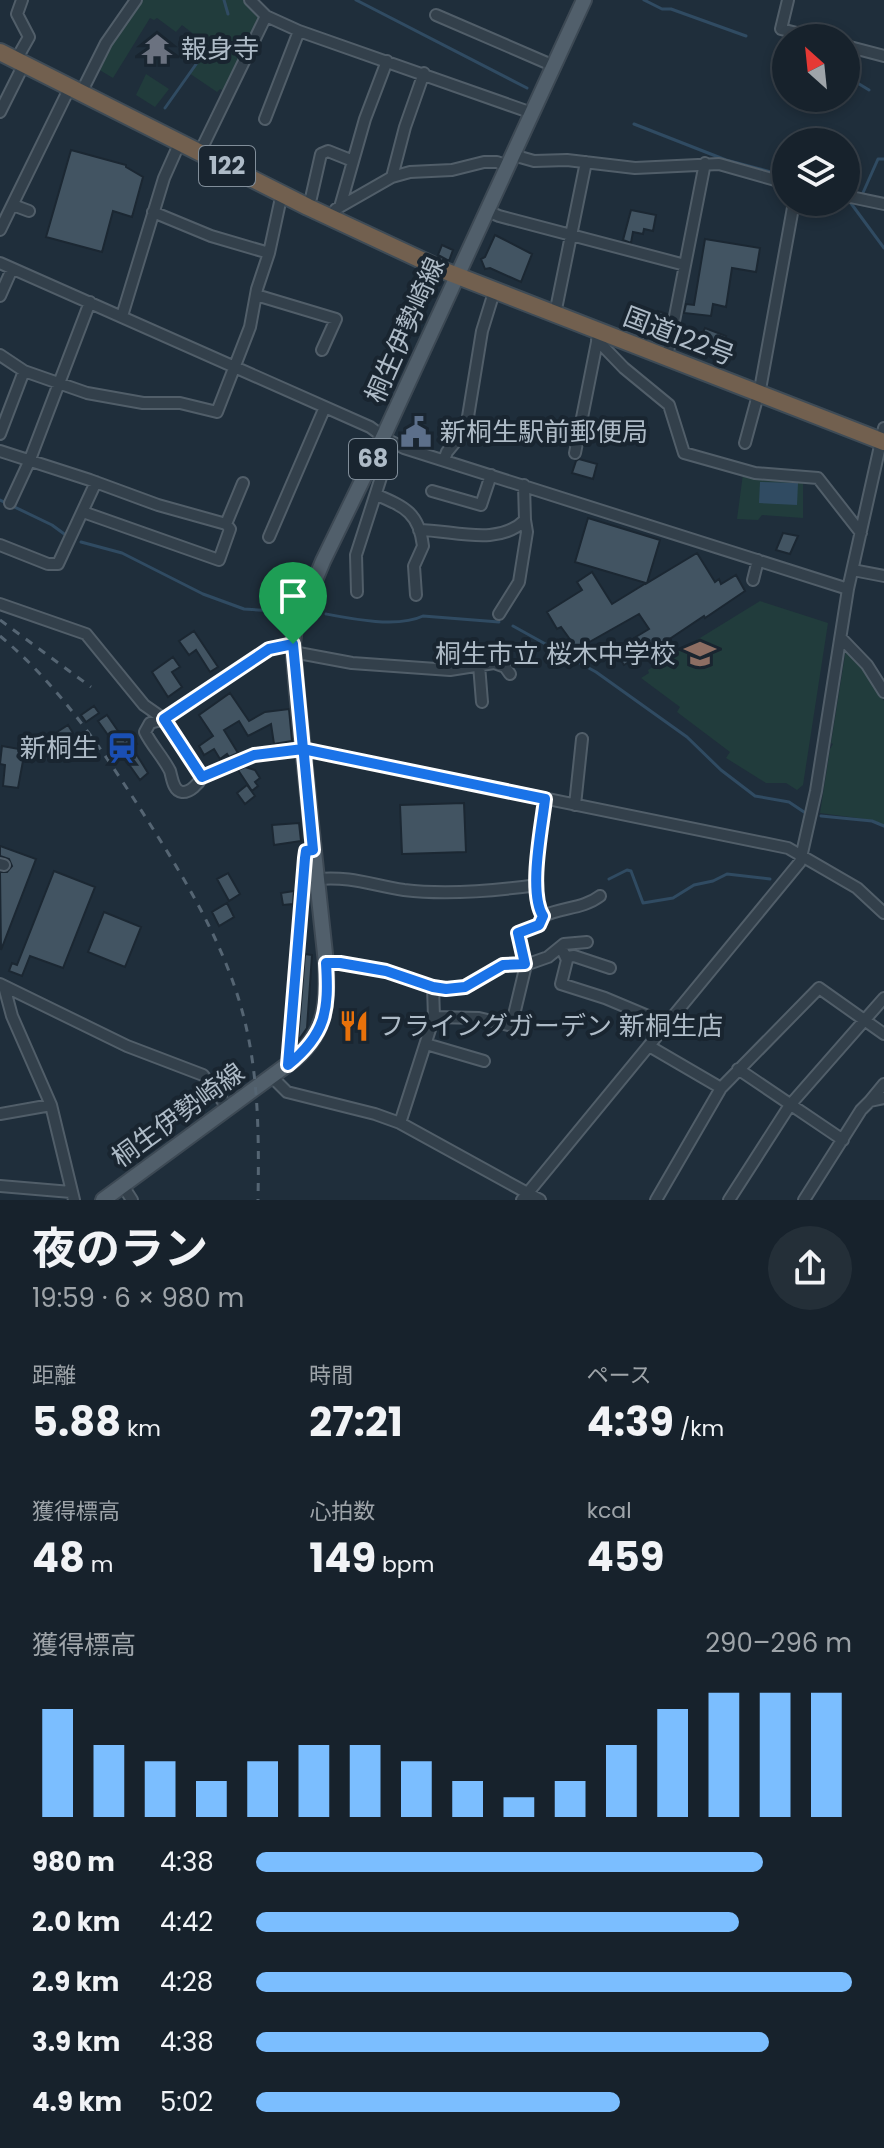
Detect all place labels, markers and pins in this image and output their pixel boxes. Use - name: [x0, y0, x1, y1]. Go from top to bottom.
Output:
- place label: 報身寺: [181, 31, 259, 67]
- temple icon: 報身寺: [140, 32, 174, 66]
- place label: 新桐生駅前郵便局: [440, 414, 648, 450]
- public building icon: 新桐生駅前郵便局: [399, 415, 433, 449]
- pin: [259, 562, 327, 644]
- place label: 桐生市立 桜木中学校: [435, 636, 676, 672]
- school or university icon: 桐生市立 桜木中学校: [683, 637, 717, 671]
- place label: 新桐生: [20, 730, 98, 766]
- station icon: 新桐生: [105, 731, 139, 765]
- place label: フライングガーデン 新桐生店: [378, 1008, 723, 1044]
- restaurant icon: フライングガーデン 新桐生店: [337, 1009, 371, 1043]

